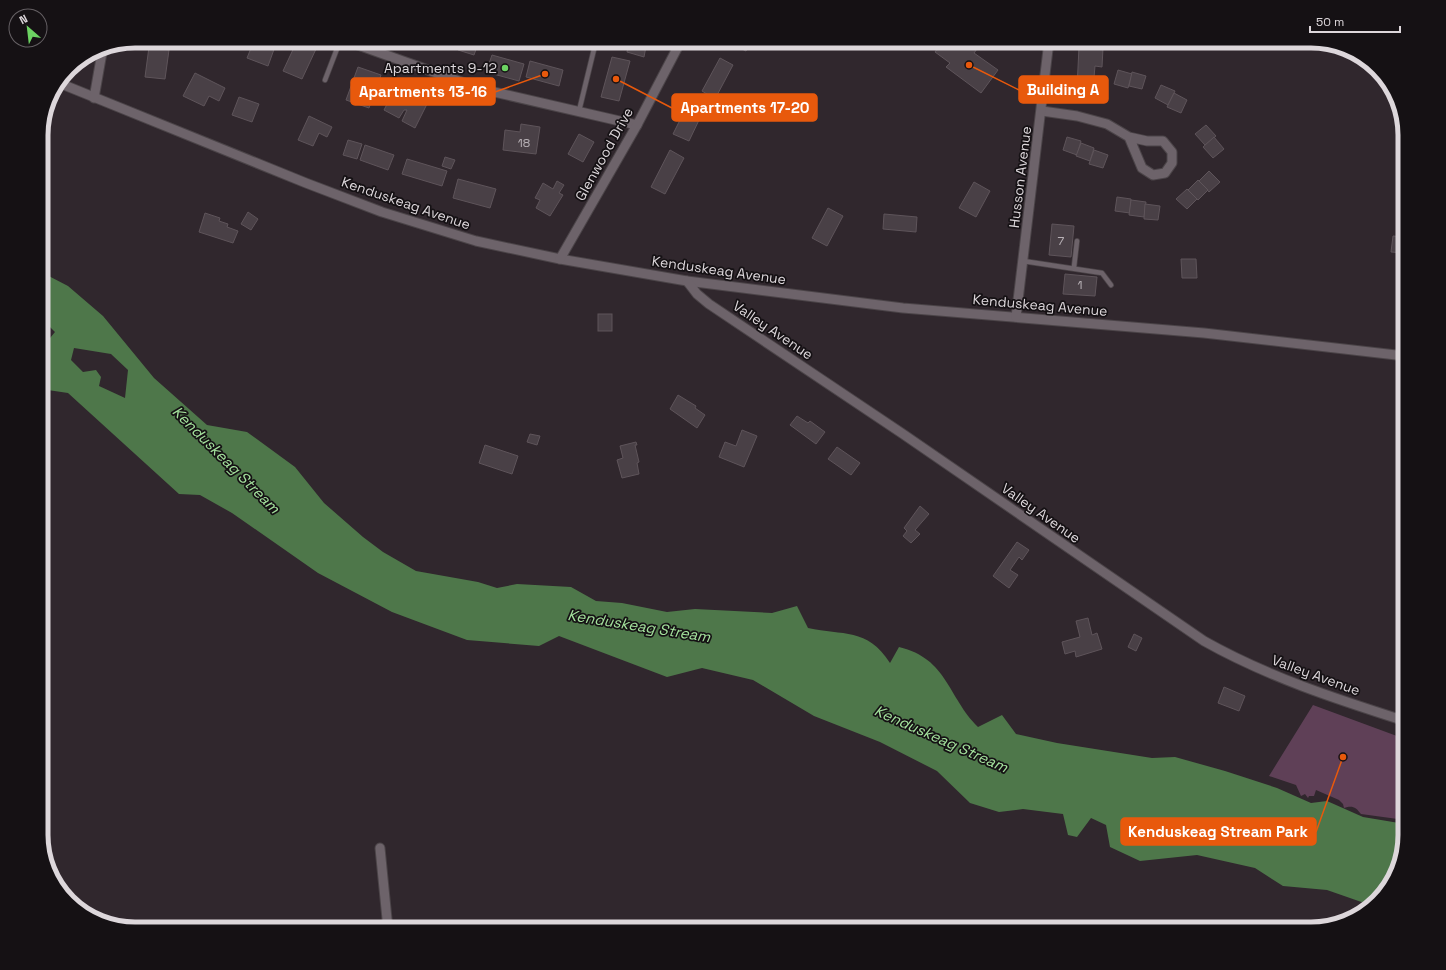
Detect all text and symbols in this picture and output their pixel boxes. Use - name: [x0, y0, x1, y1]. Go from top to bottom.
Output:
- north arrow: [8, 8, 48, 48]
- scale bar: [1310, 8, 1400, 34]
- text: N: [17, 11, 30, 27]
- text: 50 m: [1316, 14, 1344, 30]
- place label: Apartments 9-12: [384, 59, 497, 77]
- marker: Apartments 9-12: [500, 63, 510, 73]
- callout: Building A: [1019, 76, 1108, 103]
- callout: Apartments 13-16: [351, 78, 495, 105]
- text: Building A: [1027, 80, 1100, 99]
- text: Apartments 13-16: [359, 82, 487, 101]
- callout: Apartments 17-20: [672, 94, 817, 121]
- text: Apartments 17-20: [680, 98, 810, 117]
- street label: Glenwood Drive: [571, 104, 637, 204]
- street label: Husson Avenue: [1005, 125, 1035, 229]
- house number: 18: [518, 135, 530, 151]
- street label: Kenduskeag Avenue: [339, 172, 473, 234]
- house number: 7: [1058, 233, 1065, 249]
- street label: Kenduskeag Avenue: [651, 252, 787, 288]
- house number: 1: [1077, 277, 1083, 293]
- street label: Kenduskeag Avenue: [972, 290, 1108, 320]
- street label: Valley Avenue: [730, 297, 816, 363]
- water label: Kenduskeag Stream: [169, 402, 285, 518]
- street label: Valley Avenue: [998, 479, 1084, 547]
- water label: Kenduskeag Stream: [566, 605, 713, 646]
- street label: Valley Avenue: [1269, 651, 1363, 699]
- water label: Kenduskeag Stream: [872, 701, 1012, 777]
- callout: Kenduskeag Stream Park: [1121, 818, 1316, 845]
- text: Kenduskeag Stream Park: [1128, 822, 1308, 841]

